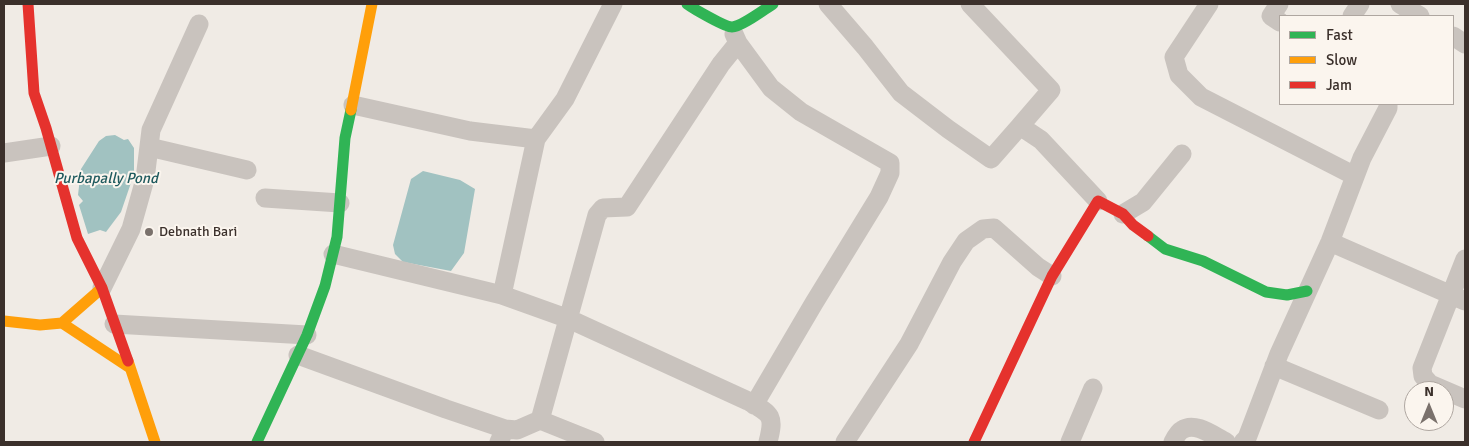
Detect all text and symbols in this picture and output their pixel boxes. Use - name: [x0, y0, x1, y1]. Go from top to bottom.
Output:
- legend: [1279, 15, 1454, 105]
- text: Fast: [1326, 26, 1353, 44]
- text: Slow: [1326, 51, 1357, 69]
- text: Jam: [1326, 76, 1352, 94]
- water label: Purbapally Pond: [54, 170, 158, 188]
- place label: Debnath Bari: [159, 224, 237, 240]
- marker: Debnath Bari: [143, 226, 155, 238]
- north arrow: [1404, 381, 1454, 431]
- text: N: [1424, 383, 1434, 400]

